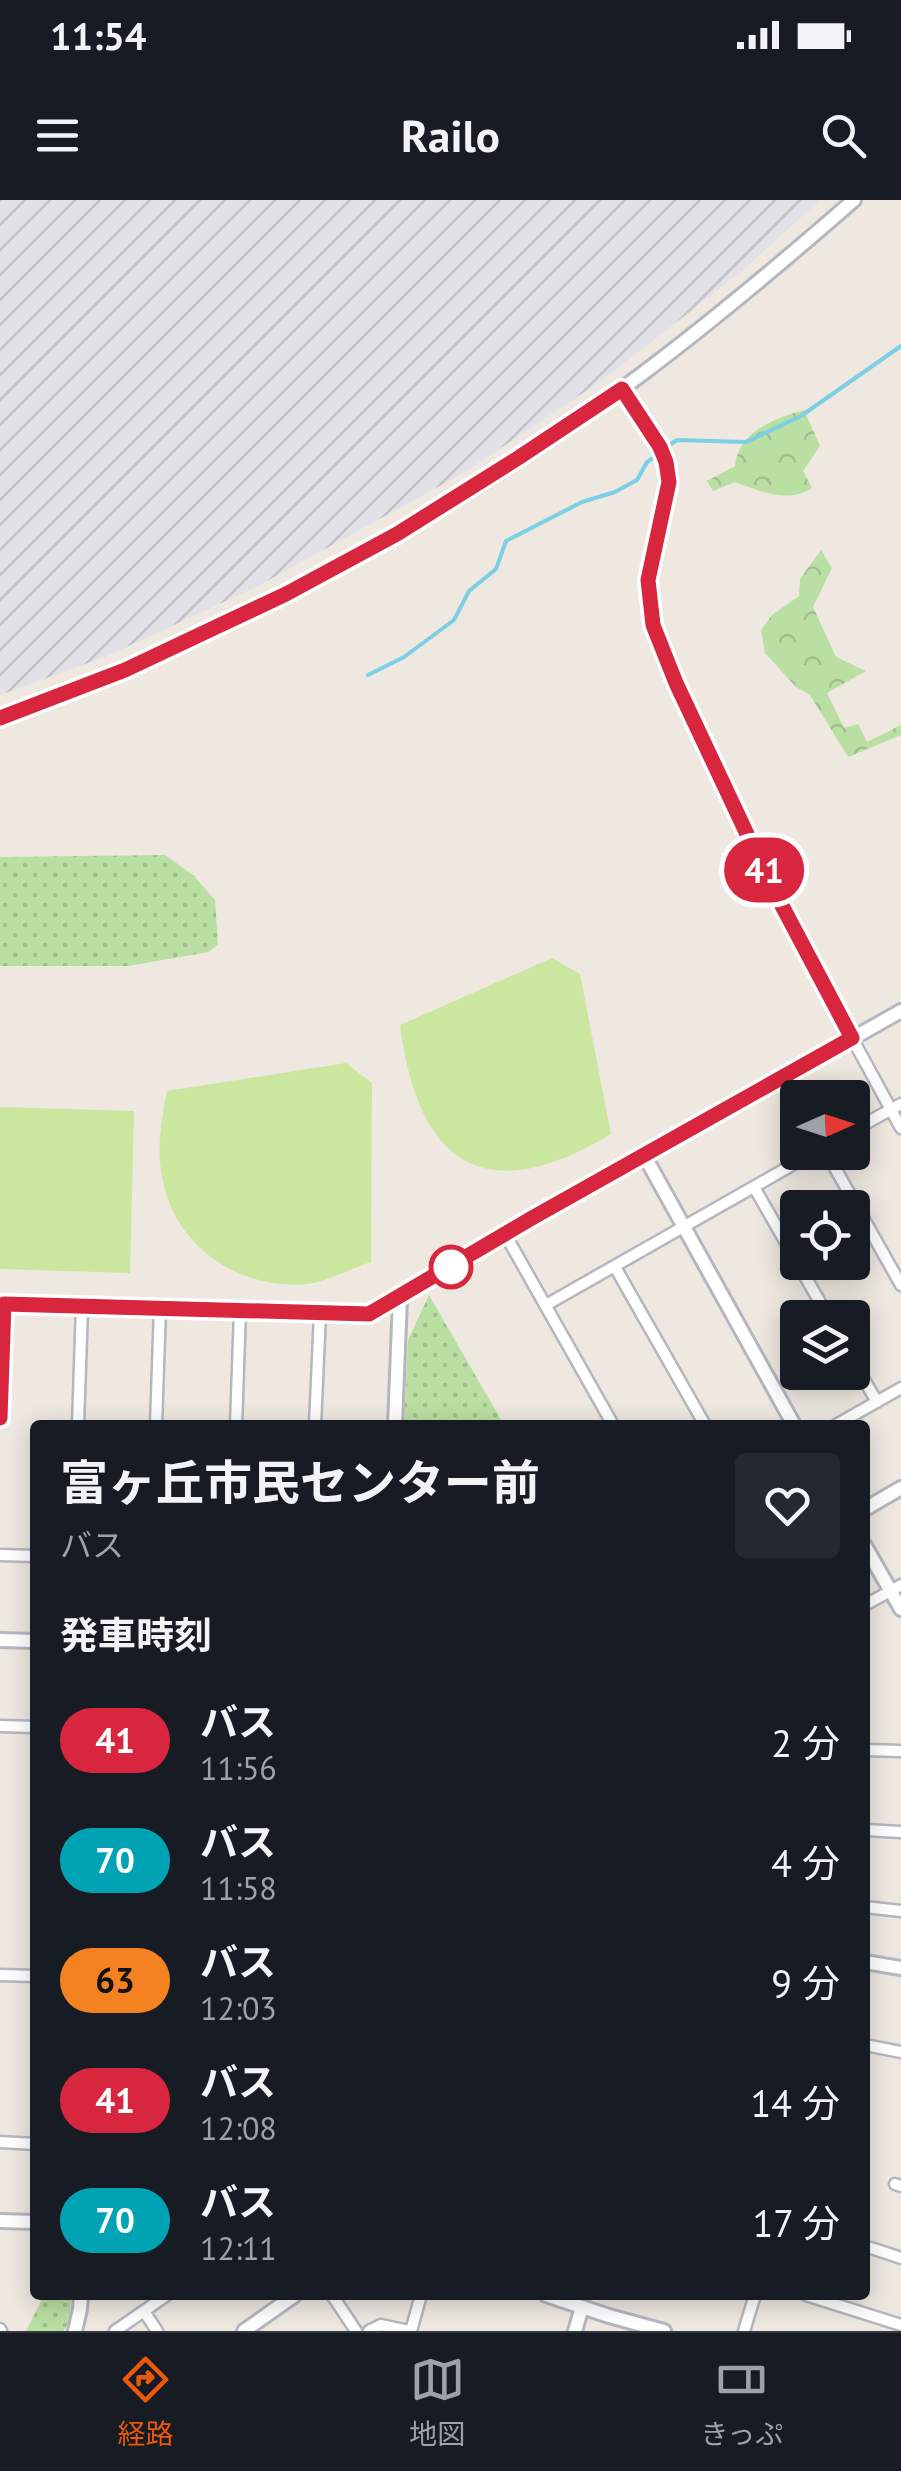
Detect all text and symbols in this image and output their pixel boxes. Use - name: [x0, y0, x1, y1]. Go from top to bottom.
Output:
- text: 11:54: [50, 11, 146, 60]
- text: Railo: [401, 106, 500, 164]
- icon: menu: [30, 108, 85, 163]
- icon: search: [816, 108, 871, 163]
- line badge: 41: [719, 838, 809, 902]
- text: 41: [744, 847, 784, 893]
- north arrow: [780, 1080, 870, 1170]
- map controls: [780, 1080, 870, 1390]
- button: locate: [780, 1190, 870, 1280]
- unlabelled marker: [430, 1246, 472, 1288]
- button: layers: [780, 1300, 870, 1390]
- text: 富ヶ丘市民センター前: [60, 1451, 540, 1513]
- button: heart: [735, 1453, 840, 1558]
- text: バス: [60, 1524, 124, 1566]
- text: 発車時刻: [60, 1610, 212, 1659]
- text: バス: [200, 1697, 276, 1746]
- text: 41: [95, 1717, 135, 1763]
- text: 2 分: [771, 1718, 840, 1767]
- text: 11:56: [200, 1747, 277, 1789]
- text: バス: [200, 1817, 276, 1866]
- text: 70: [95, 1837, 135, 1883]
- text: 4 分: [771, 1838, 840, 1887]
- text: 11:58: [200, 1867, 277, 1909]
- text: バス: [200, 1937, 276, 1986]
- text: 63: [95, 1957, 135, 2003]
- text: 9 分: [771, 1958, 840, 2007]
- text: 12:03: [200, 1987, 277, 2029]
- text: バス: [200, 2057, 276, 2106]
- text: 41: [95, 2077, 135, 2123]
- text: 14 分: [750, 2078, 840, 2127]
- text: 12:08: [200, 2107, 277, 2149]
- text: バス: [200, 2177, 276, 2226]
- text: 70: [95, 2197, 135, 2243]
- text: 17 分: [752, 2198, 840, 2247]
- text: 12:11: [200, 2227, 277, 2269]
- tab: 経路: [118, 2352, 174, 2452]
- tab: 地図: [409, 2352, 465, 2452]
- tab: きっぷ: [700, 2352, 783, 2452]

